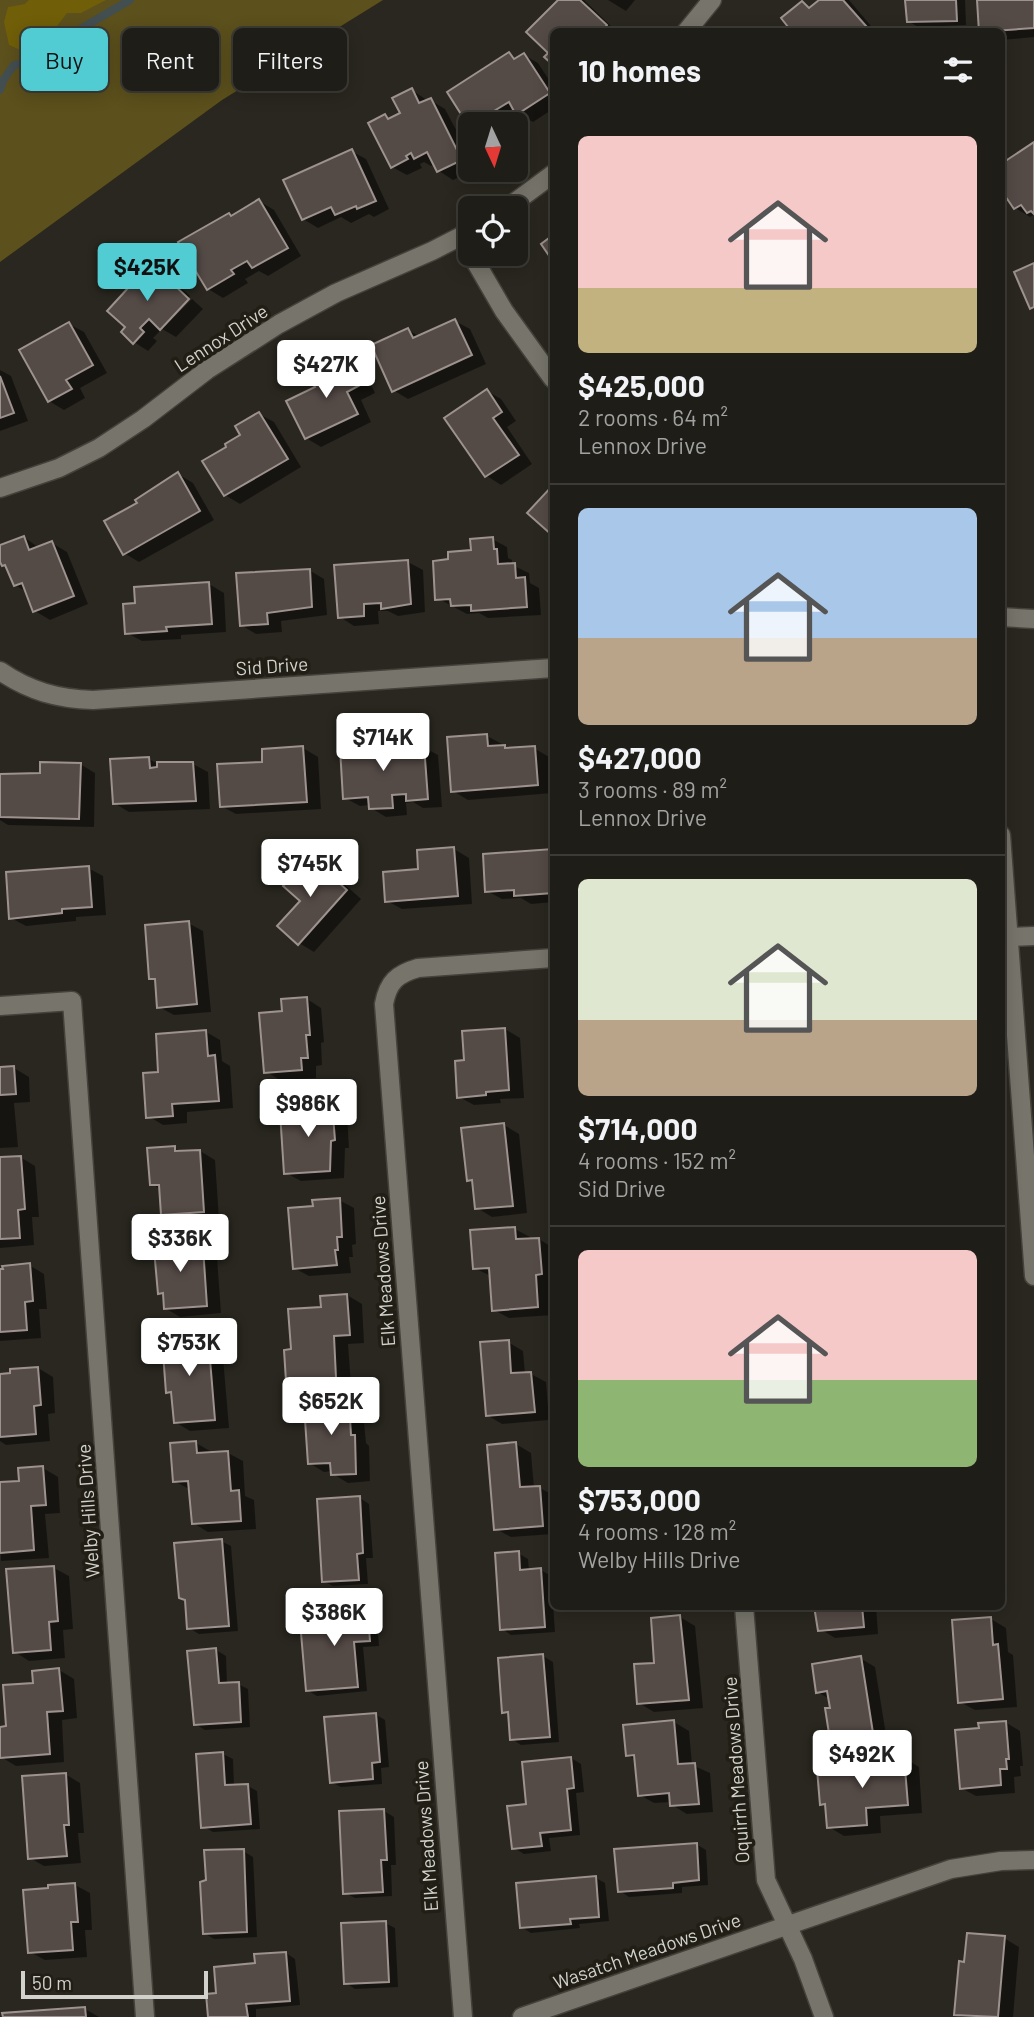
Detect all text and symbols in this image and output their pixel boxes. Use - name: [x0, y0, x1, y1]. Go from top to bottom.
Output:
- chip: Buy: [21, 28, 108, 91]
- chip: Rent: [122, 28, 219, 91]
- chip: Filters: [233, 28, 347, 91]
- icon: filters: [939, 51, 977, 89]
- text: 10 homes: [578, 52, 701, 88]
- north arrow: [458, 112, 528, 182]
- map controls: [458, 112, 528, 266]
- icon: home: [715, 182, 841, 308]
- button: locate: [458, 196, 528, 266]
- pin: $425K: [98, 244, 196, 303]
- text: $425K: [114, 252, 180, 280]
- street label: Lennox Drive: [170, 299, 272, 376]
- pin: $427K: [277, 340, 375, 400]
- text: $427K: [293, 349, 359, 377]
- text: $425,000: [578, 367, 705, 403]
- text: 2 rooms · 64 m²: [578, 403, 728, 431]
- text: Lennox Drive: [578, 431, 707, 459]
- icon: home: [715, 554, 841, 680]
- street label: Sid Drive: [235, 652, 309, 680]
- pin: $714K: [334, 714, 432, 773]
- text: $714K: [352, 722, 414, 750]
- text: $427,000: [578, 739, 701, 775]
- text: 3 rooms · 89 m²: [578, 775, 727, 803]
- text: Lennox Drive: [578, 803, 707, 831]
- pin: $745K: [261, 839, 359, 899]
- text: $745K: [277, 848, 343, 876]
- icon: home: [715, 925, 841, 1051]
- pin: $986K: [259, 1080, 357, 1139]
- text: $986K: [276, 1088, 340, 1116]
- text: $714,000: [578, 1110, 698, 1146]
- text: 4 rooms · 152 m²: [578, 1146, 736, 1174]
- text: Sid Drive: [578, 1174, 666, 1202]
- street label: Elk Meadows Drive: [366, 1195, 399, 1347]
- pin: $336K: [131, 1214, 229, 1274]
- text: $336K: [148, 1223, 212, 1251]
- icon: home: [715, 1296, 841, 1422]
- pin: $753K: [140, 1318, 238, 1378]
- text: $753K: [157, 1327, 221, 1355]
- pin: $652K: [282, 1378, 380, 1437]
- text: $652K: [298, 1386, 364, 1414]
- street label: Welby Hills Drive: [71, 1443, 104, 1579]
- text: $753,000: [578, 1481, 701, 1517]
- text: 4 rooms · 128 m²: [578, 1517, 736, 1545]
- text: Welby Hills Drive: [578, 1545, 741, 1573]
- pin: $386K: [285, 1588, 383, 1648]
- text: $386K: [302, 1597, 366, 1625]
- street label: Oquirrh Meadows Drive: [718, 1676, 753, 1864]
- pin: $492K: [813, 1730, 911, 1790]
- text: $492K: [829, 1739, 895, 1767]
- street label: Elk Meadows Drive: [409, 1760, 442, 1912]
- street label: Wasatch Meadows Drive: [550, 1908, 744, 1993]
- scale bar: [21, 1968, 208, 2000]
- text: 50 m: [32, 1971, 72, 1994]

